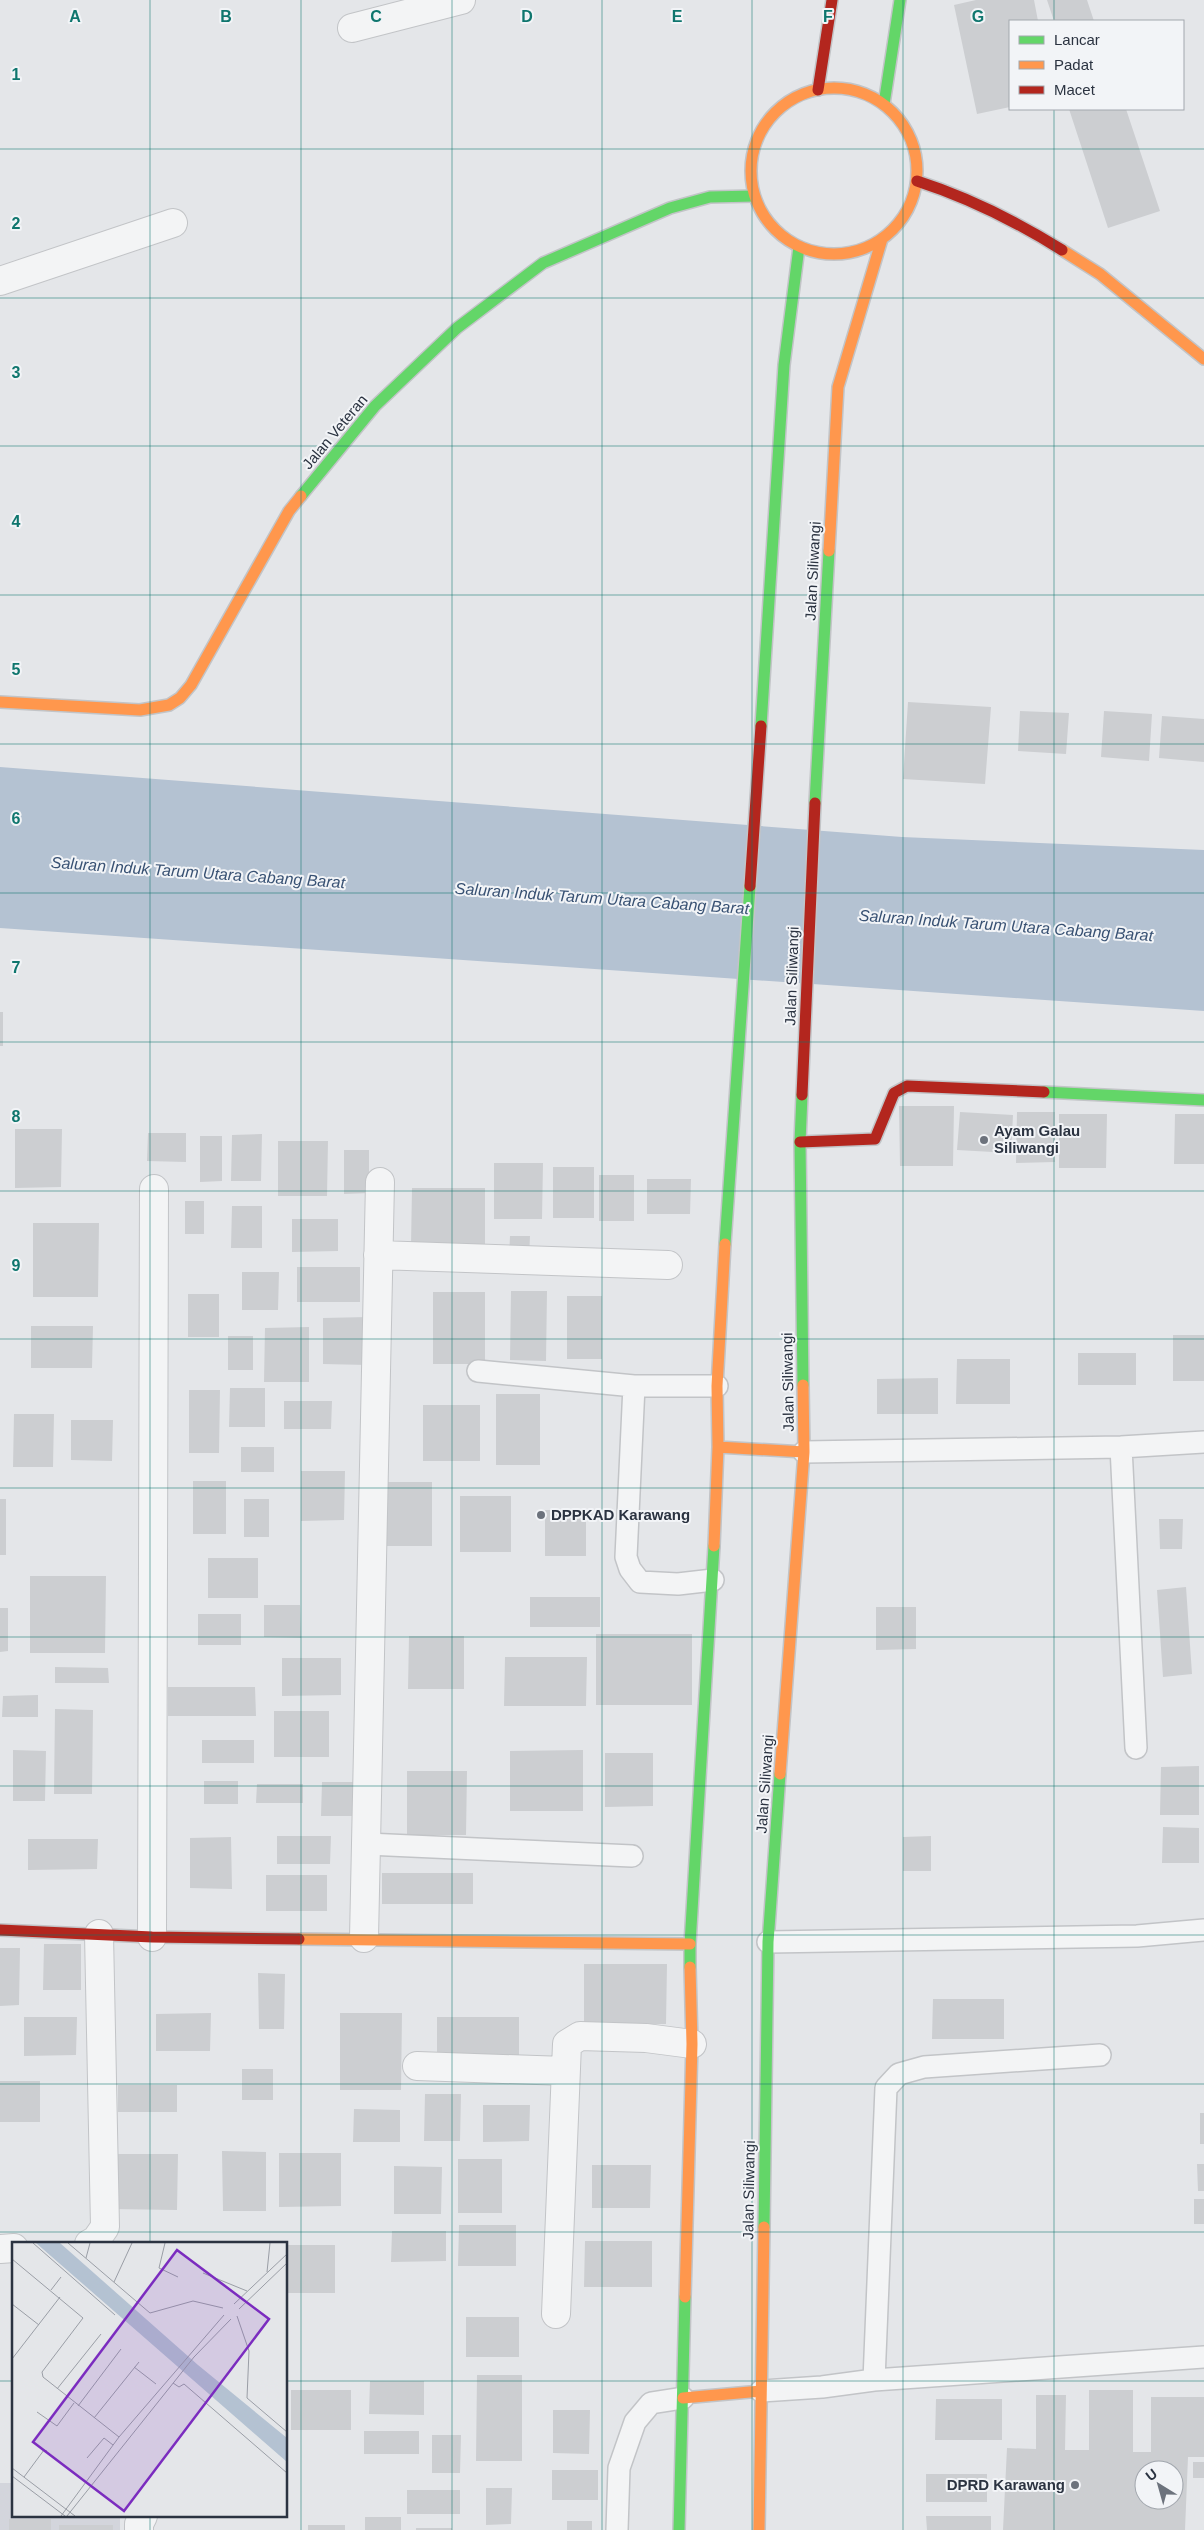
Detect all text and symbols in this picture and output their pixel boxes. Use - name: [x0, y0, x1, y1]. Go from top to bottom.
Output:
- text: A: [69, 8, 81, 25]
- text: B: [220, 8, 232, 25]
- text: C: [370, 8, 382, 25]
- text: D: [521, 8, 533, 25]
- text: E: [672, 8, 683, 25]
- text: F: [823, 8, 833, 25]
- text: G: [972, 8, 984, 25]
- legend: [1009, 20, 1184, 110]
- text: Lancar: [1054, 31, 1100, 48]
- text: Padat: [1054, 56, 1094, 73]
- text: 1: [12, 66, 21, 83]
- text: Macet: [1054, 81, 1096, 98]
- text: 2: [12, 215, 21, 232]
- text: 3: [12, 364, 21, 381]
- street label: Jalan Veteran: [299, 391, 371, 472]
- text: 4: [12, 513, 21, 530]
- street label: Jalan Siliwangi: [801, 521, 824, 621]
- text: 5: [12, 661, 21, 678]
- text: 6: [12, 810, 21, 827]
- water label: Saluran Induk Tarum Utara Cabang Barat: [50, 854, 346, 891]
- water label: Saluran Induk Tarum Utara Cabang Barat: [454, 880, 750, 917]
- water label: Saluran Induk Tarum Utara Cabang Barat: [858, 907, 1154, 944]
- street label: Jalan Siliwangi: [781, 926, 802, 1026]
- text: 7: [12, 959, 21, 976]
- text: 8: [12, 1108, 21, 1125]
- place label: Ayam Galau Siliwangi: [994, 1122, 1080, 1156]
- marker: Ayam Galau Siliwangi: [978, 1134, 990, 1146]
- text: 9: [12, 1257, 21, 1274]
- street label: Jalan Siliwangi: [778, 1332, 797, 1432]
- place label: DPPKAD Karawang: [551, 1506, 690, 1523]
- marker: DPPKAD Karawang: [535, 1509, 547, 1521]
- street label: Jalan Siliwangi: [753, 1734, 776, 1834]
- street label: Jalan Siliwangi: [739, 2140, 758, 2240]
- inset map: [12, 2242, 288, 2518]
- north arrow: [1134, 2460, 1184, 2510]
- text: U: [1142, 2465, 1160, 2484]
- place label: DPRD Karawang: [947, 2476, 1065, 2493]
- marker: DPRD Karawang: [1069, 2479, 1081, 2491]

